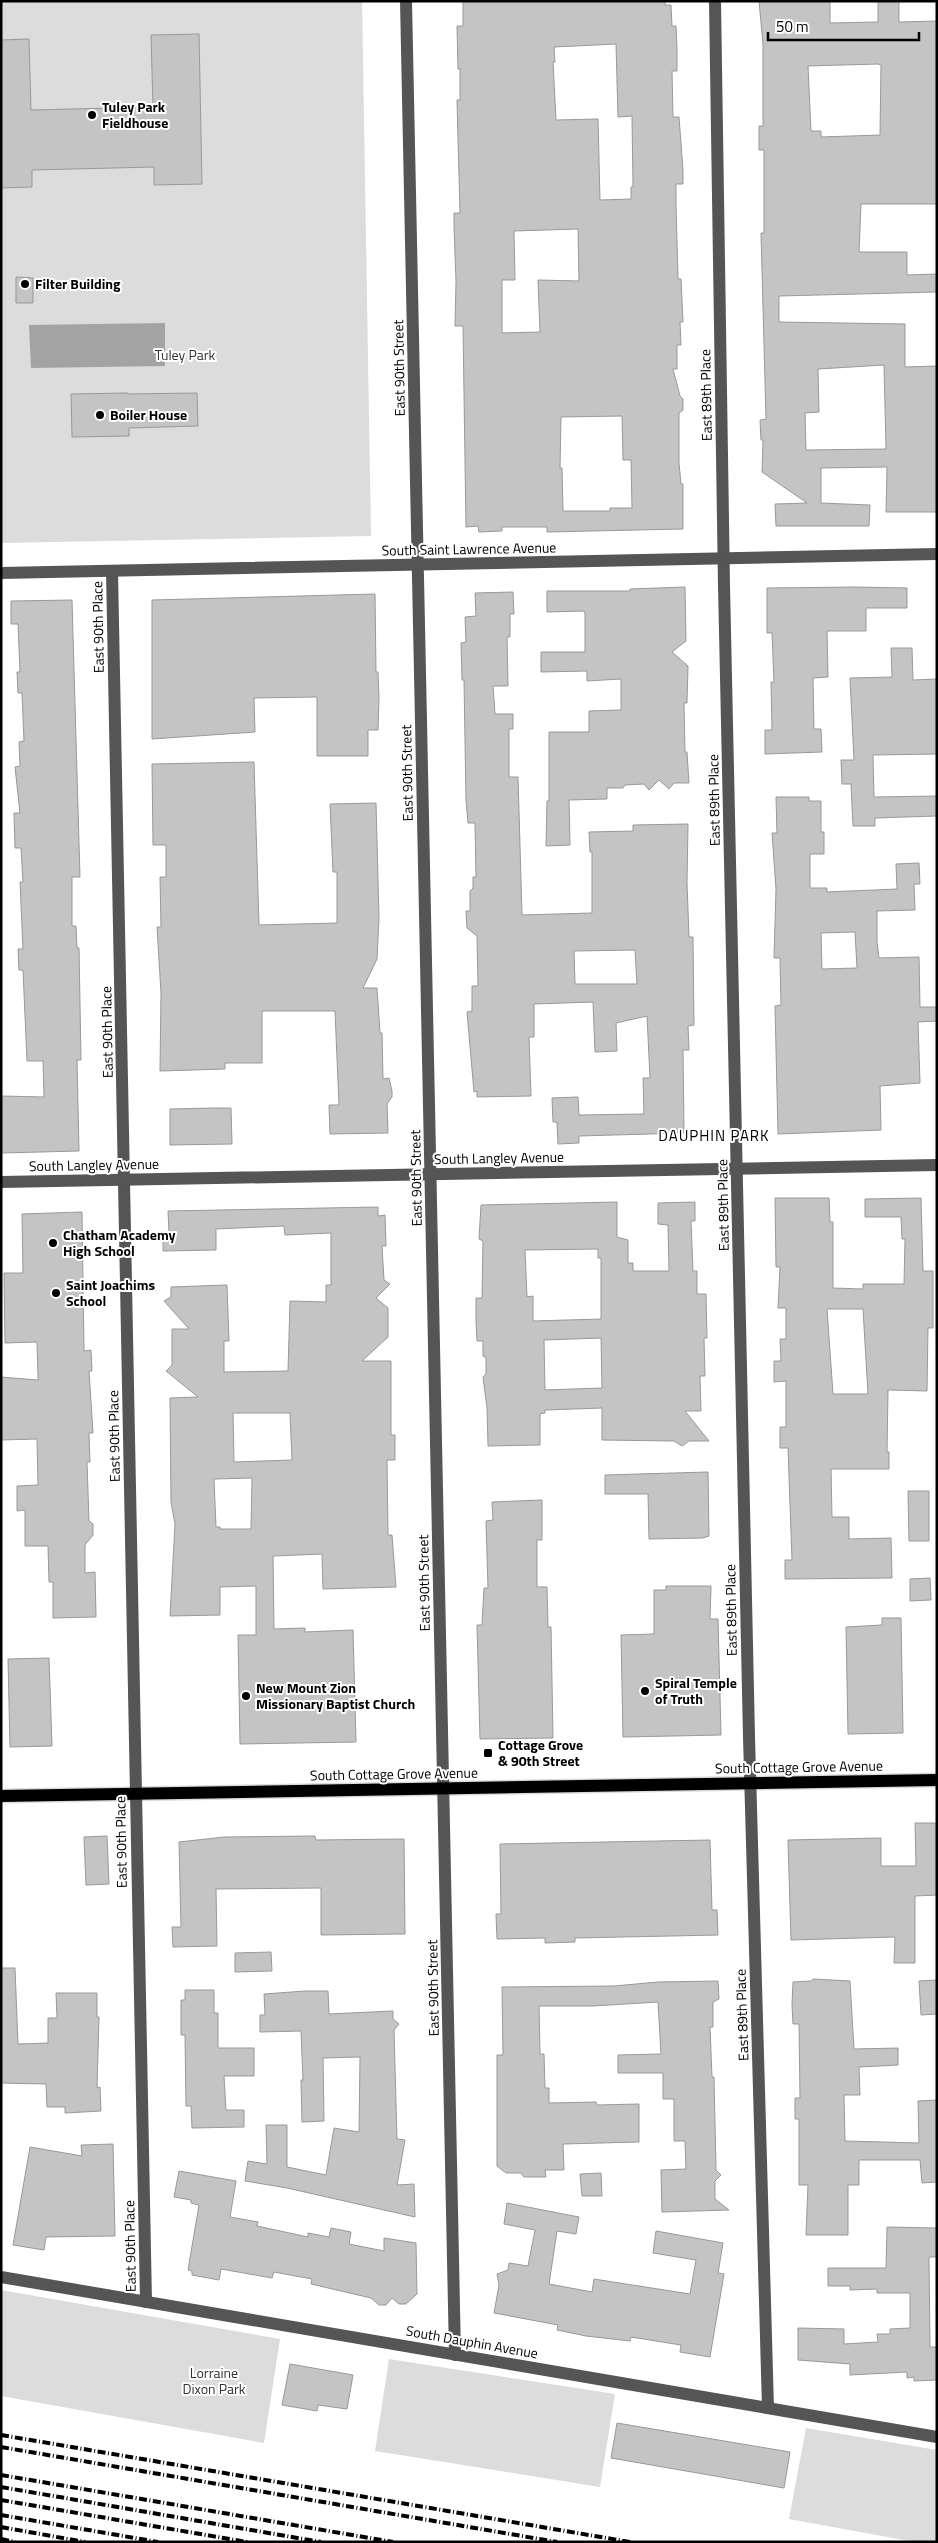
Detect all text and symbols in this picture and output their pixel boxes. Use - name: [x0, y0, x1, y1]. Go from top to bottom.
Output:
- scale bar: [768, 10, 919, 42]
- text: 50 m: [776, 15, 809, 38]
- place label: Tuley Park Fieldhouse: [102, 96, 168, 133]
- marker: Tuley Park Fieldhouse: [86, 109, 98, 121]
- place label: Filter Building: [35, 273, 121, 294]
- marker: Filter Building: [19, 278, 31, 290]
- street label: East 90th Street: [387, 319, 410, 416]
- park label: Tuley Park: [155, 344, 215, 365]
- street label: East 89th Place: [694, 349, 717, 441]
- place label: Boiler House: [110, 404, 187, 425]
- marker: Boiler House: [94, 409, 106, 421]
- street label: South Saint Lawrence Avenue: [381, 536, 557, 561]
- street label: East 90th Place: [86, 581, 109, 673]
- street label: East 90th Street: [395, 724, 418, 821]
- street label: East 89th Place: [702, 754, 725, 846]
- street label: East 90th Place: [95, 986, 118, 1078]
- district label: DAUPHIN PARK: [658, 1124, 770, 1147]
- street label: East 90th Street: [404, 1129, 427, 1226]
- street label: South Langley Avenue: [434, 1146, 564, 1169]
- street label: South Langley Avenue: [29, 1153, 159, 1176]
- street label: East 89th Place: [711, 1159, 734, 1251]
- place label: Chatham Academy High School: [63, 1224, 176, 1261]
- marker: Chatham Academy High School: [47, 1237, 59, 1249]
- place label: Saint Joachims School: [66, 1274, 155, 1311]
- marker: Saint Joachims School: [50, 1287, 62, 1299]
- street label: East 90th Place: [102, 1390, 125, 1482]
- street label: East 90th Street: [412, 1534, 435, 1631]
- street label: East 89th Place: [719, 1564, 742, 1656]
- place label: Spiral Temple of Truth: [655, 1672, 737, 1709]
- place label: New Mount Zion Missionary Baptist Church: [256, 1677, 415, 1714]
- marker: Spiral Temple of Truth: [639, 1685, 651, 1697]
- marker: New Mount Zion Missionary Baptist Church: [240, 1690, 252, 1702]
- place label: Cottage Grove & 90th Street: [498, 1734, 583, 1771]
- marker: Cottage Grove & 90th Street: [482, 1747, 494, 1759]
- street label: South Cottage Grove Avenue: [715, 1755, 883, 1778]
- street label: South Cottage Grove Avenue: [310, 1762, 478, 1785]
- street label: East 90th Place: [109, 1796, 132, 1888]
- street label: East 90th Street: [421, 1939, 444, 2036]
- street label: East 89th Place: [729, 1969, 754, 2061]
- street label: East 90th Place: [118, 2200, 141, 2292]
- street label: South Dauphin Avenue: [404, 2320, 540, 2363]
- park label: Lorraine Dixon Park: [182, 2362, 246, 2399]

